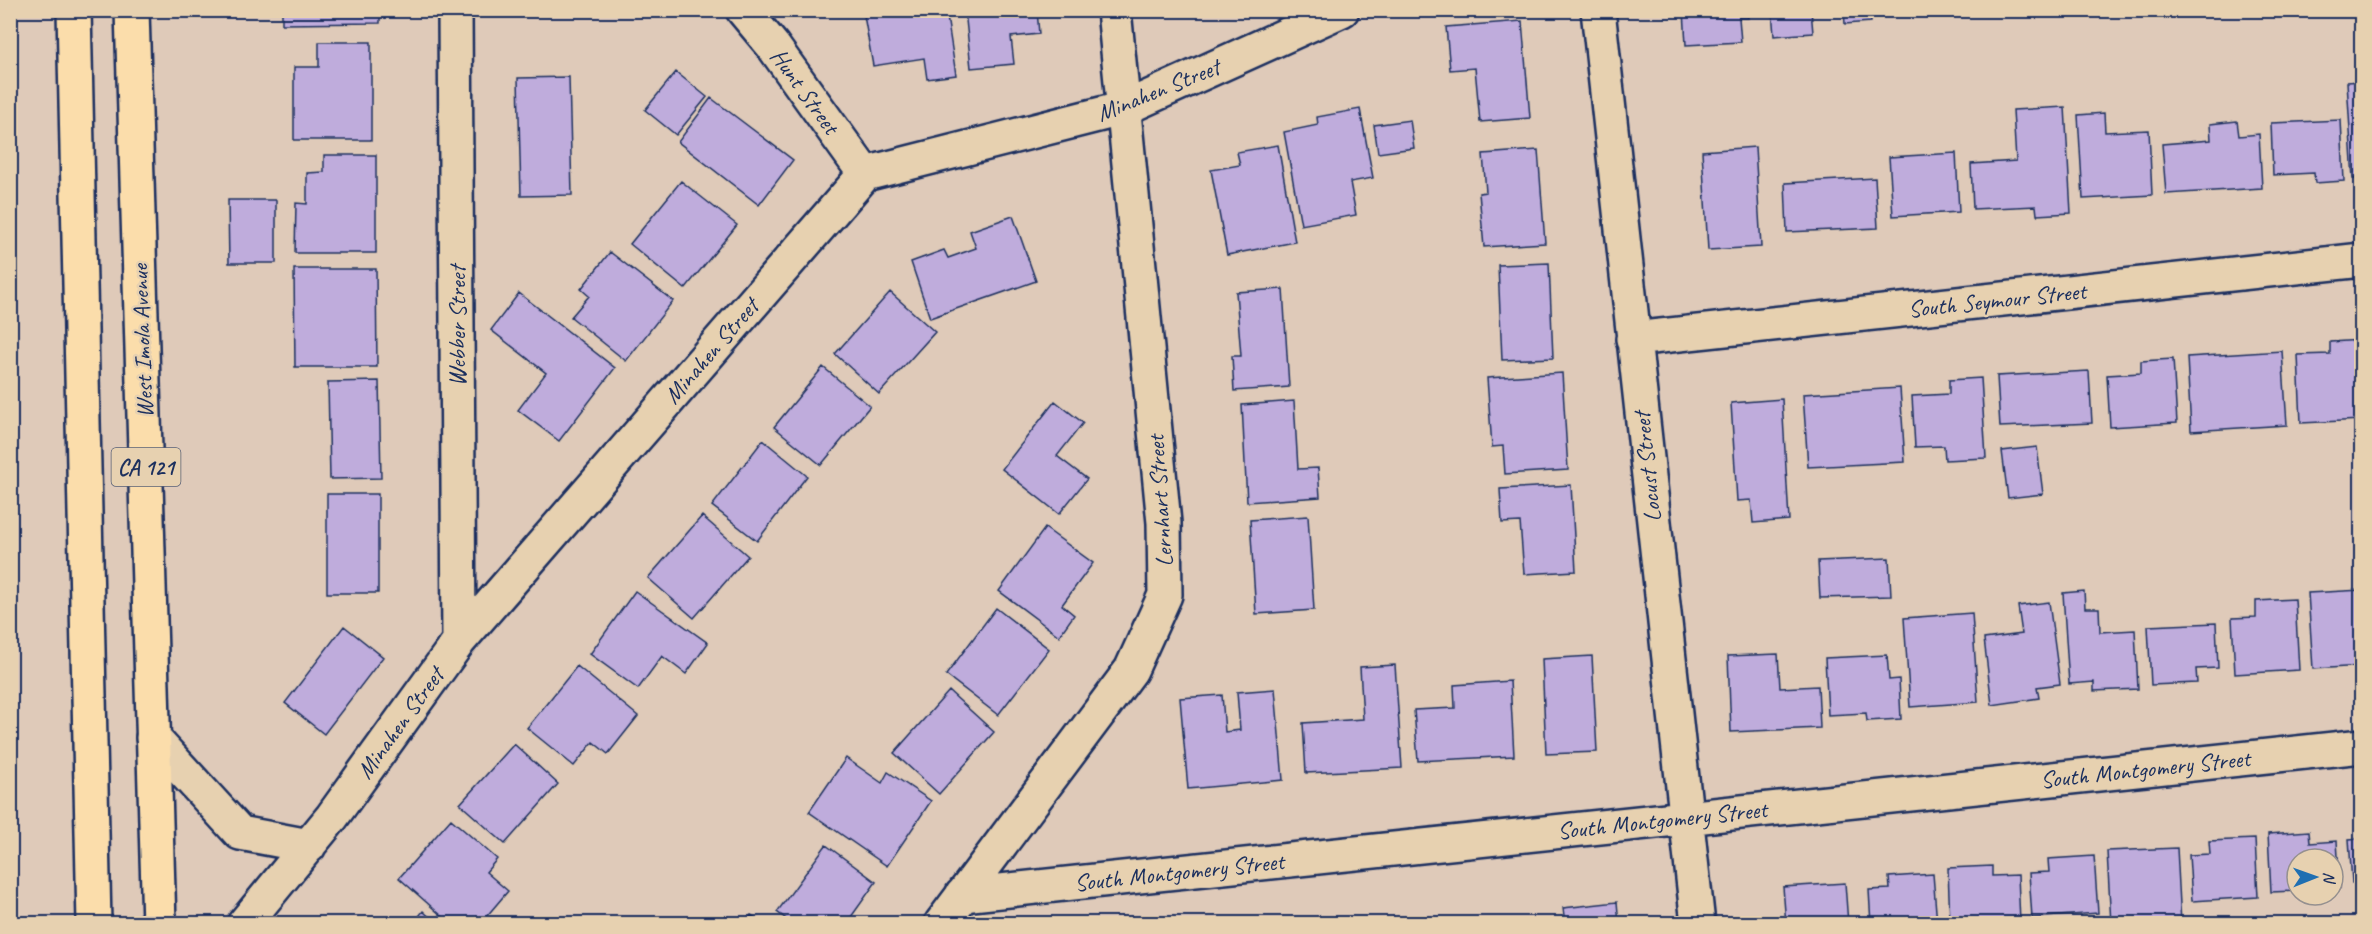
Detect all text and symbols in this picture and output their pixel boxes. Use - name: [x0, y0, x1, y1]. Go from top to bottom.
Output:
- street label: Hunt Street: [764, 42, 847, 141]
- street label: Minahen Street: [1092, 51, 1227, 128]
- street label: West Imola Avenue: [124, 261, 160, 418]
- street label: Webber Street: [442, 263, 472, 386]
- street label: South Seymour Street: [1907, 276, 2089, 324]
- street label: Minahen Street: [657, 290, 767, 410]
- street label: Locust Street: [1626, 408, 1668, 523]
- street label: Lernhart Street: [1140, 432, 1180, 568]
- road number: CA 121: [112, 448, 180, 486]
- street label: Minahen Street: [350, 659, 452, 784]
- street label: South Montgomery Street: [2039, 743, 2253, 795]
- street label: South Montgomery Street: [1556, 794, 1770, 846]
- street label: South Montgomery Street: [1073, 846, 1287, 898]
- north arrow: [2285, 847, 2345, 907]
- text: N: [2319, 872, 2339, 885]

